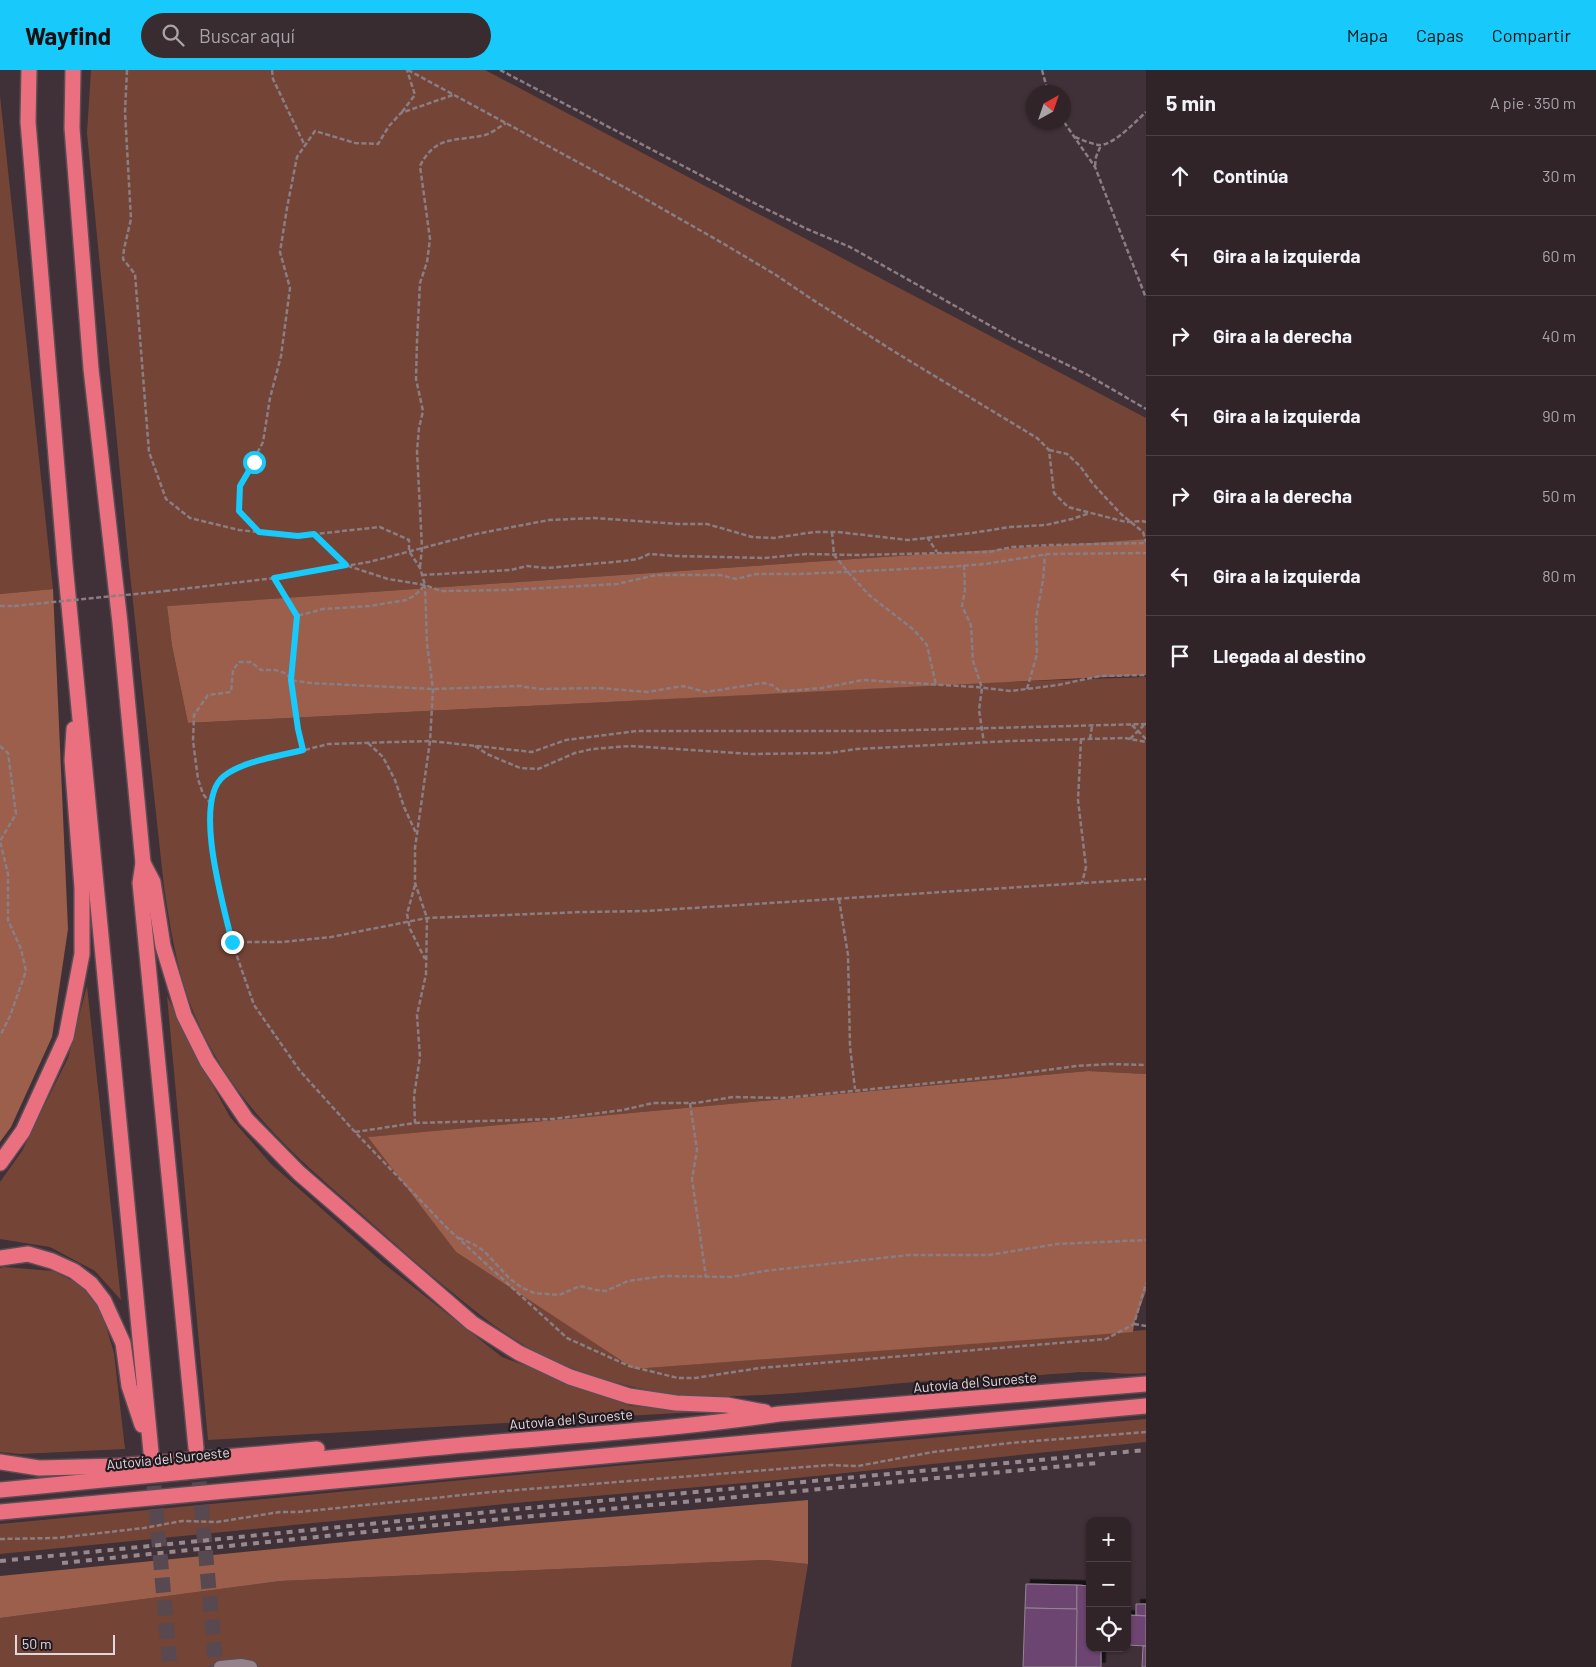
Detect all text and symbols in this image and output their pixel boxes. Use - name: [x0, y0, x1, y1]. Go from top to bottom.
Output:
- search box: [141, 13, 491, 58]
- text: Wayfind: [25, 21, 111, 50]
- icon: search: [159, 21, 187, 49]
- text: Buscar aquí: [199, 24, 295, 47]
- text: Mapa: [1347, 24, 1388, 46]
- text: Capas: [1416, 24, 1464, 46]
- text: Compartir: [1492, 24, 1571, 46]
- north arrow: [1026, 85, 1071, 130]
- text: 5 min: [1166, 90, 1216, 115]
- text: A pie · 350 m: [1490, 93, 1576, 112]
- icon: ahead: [1166, 162, 1194, 190]
- text: Continúa: [1213, 164, 1288, 187]
- text: 30 m: [1542, 166, 1576, 185]
- icon: left: [1166, 242, 1194, 270]
- text: Gira a la izquierda: [1213, 244, 1361, 267]
- text: 60 m: [1542, 246, 1576, 265]
- icon: right: [1166, 322, 1194, 350]
- text: Gira a la derecha: [1213, 324, 1352, 347]
- text: 40 m: [1542, 326, 1576, 345]
- icon: left: [1166, 402, 1194, 430]
- text: Gira a la izquierda: [1213, 404, 1361, 427]
- text: 90 m: [1542, 406, 1576, 425]
- route start: [243, 451, 266, 474]
- icon: right: [1166, 482, 1194, 510]
- text: Gira a la derecha: [1213, 484, 1352, 507]
- text: 50 m: [1542, 486, 1576, 505]
- icon: left: [1166, 562, 1194, 590]
- text: Gira a la izquierda: [1213, 564, 1361, 587]
- text: 80 m: [1542, 566, 1576, 585]
- icon: arrive: [1166, 642, 1194, 670]
- text: Llegada al destino: [1213, 644, 1366, 667]
- route end: [221, 931, 244, 954]
- street label: Autovía del Suroeste: [913, 1368, 1037, 1396]
- street label: Autovía del Suroeste: [509, 1405, 633, 1433]
- street label: Autovía del Suroeste: [106, 1443, 230, 1473]
- map controls: [1086, 1517, 1131, 1652]
- button: +: [1086, 1517, 1131, 1562]
- button: −: [1086, 1562, 1131, 1607]
- button: locate: [1086, 1607, 1131, 1652]
- scale bar: [15, 1632, 115, 1655]
- text: 50 m: [22, 1635, 51, 1652]

